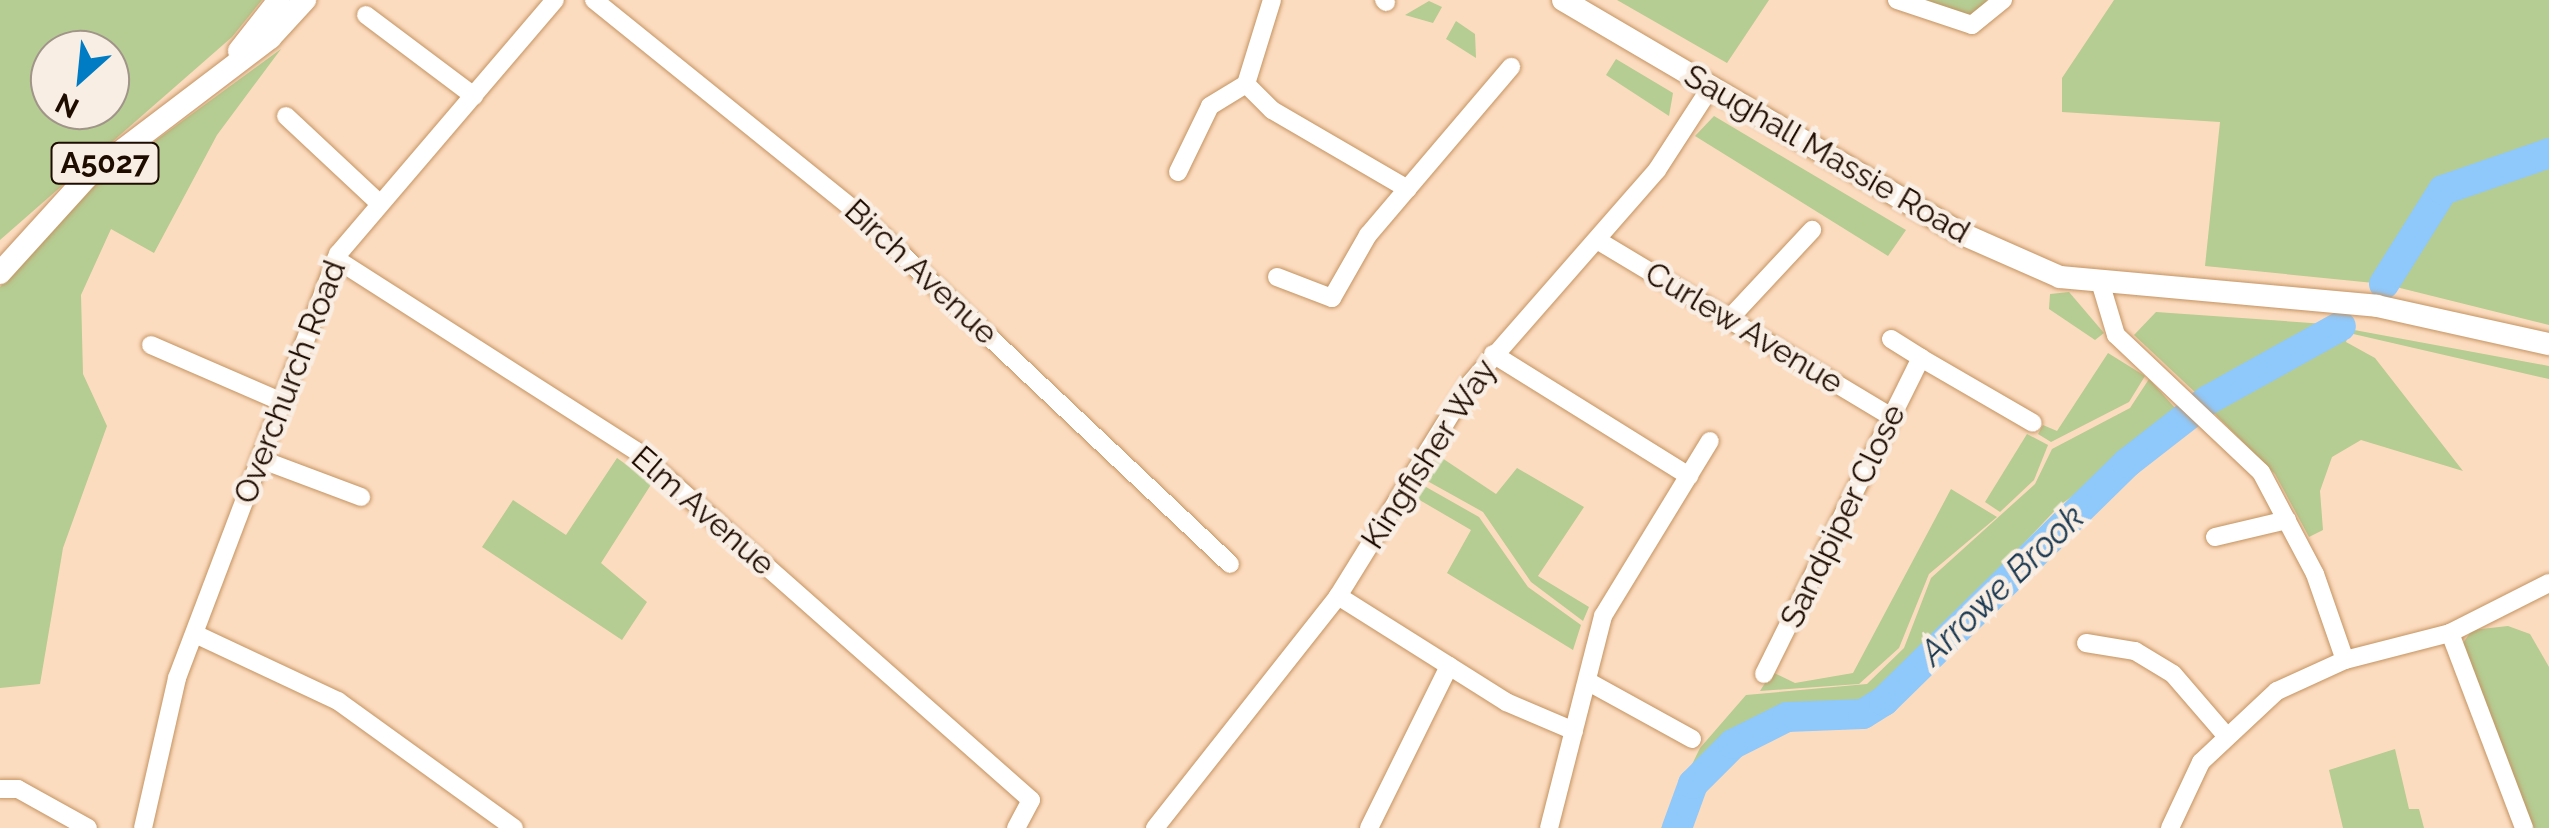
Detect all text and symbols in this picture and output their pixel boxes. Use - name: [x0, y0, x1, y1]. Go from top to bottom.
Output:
- north arrow: [30, 30, 130, 130]
- street label: Saughall Massie Road: [1677, 56, 1977, 252]
- text: N: [50, 86, 84, 125]
- road number: A5027: [50, 138, 160, 188]
- street label: Birch Avenue: [836, 191, 1006, 353]
- street label: Curlew Avenue: [1637, 253, 1851, 403]
- street label: Overchurch Road: [226, 255, 354, 509]
- street label: Kingfisher Way: [1353, 351, 1505, 557]
- street label: Sandpiper Close: [1772, 398, 1914, 634]
- street label: Elm Avenue: [623, 438, 783, 584]
- water label: Arrowe Brook: [1911, 496, 2093, 674]

